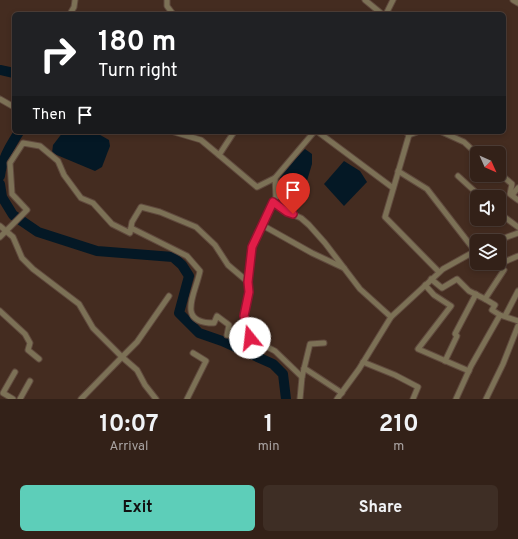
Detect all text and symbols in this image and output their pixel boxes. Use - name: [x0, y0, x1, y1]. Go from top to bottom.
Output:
- text: 180 m: [98, 25, 176, 61]
- icon: right: [32, 28, 84, 80]
- text: Turn right: [98, 60, 178, 83]
- icon: arrive: [74, 104, 96, 126]
- text: Then: [32, 106, 66, 125]
- north arrow: [470, 146, 506, 182]
- map controls: [470, 146, 506, 270]
- pin: [276, 173, 310, 214]
- icon: arrive: [282, 179, 304, 201]
- button: sound: [470, 190, 506, 226]
- button: layers: [470, 234, 506, 270]
- position arrow: [229, 317, 271, 359]
- text: 10:07: [99, 410, 159, 440]
- text: 1: [264, 410, 273, 440]
- text: 210: [379, 410, 419, 440]
- text: Arrival: [110, 439, 148, 455]
- text: min: [258, 439, 279, 455]
- text: m: [393, 439, 404, 455]
- button: Exit: [20, 485, 255, 531]
- button: Share: [263, 485, 498, 531]

